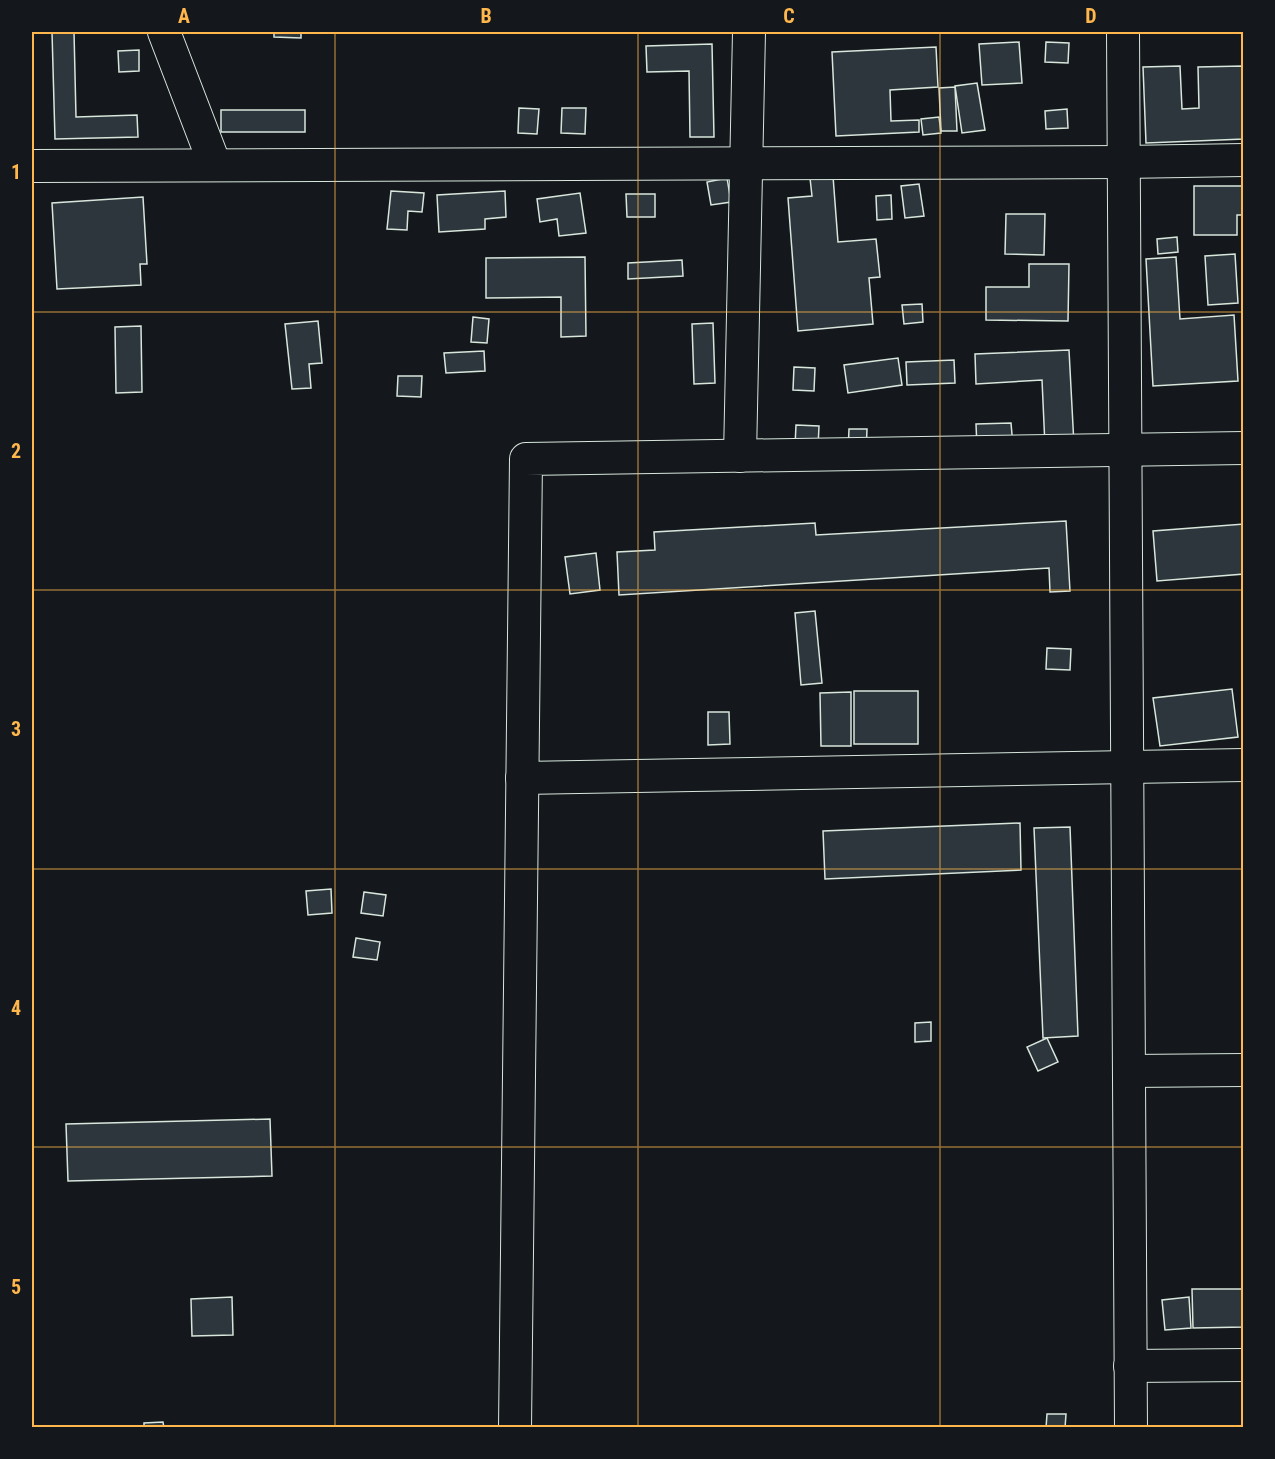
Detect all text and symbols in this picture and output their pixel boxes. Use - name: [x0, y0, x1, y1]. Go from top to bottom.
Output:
- text: A: [178, 4, 190, 28]
- text: B: [480, 4, 492, 28]
- text: C: [783, 4, 795, 28]
- text: D: [1085, 4, 1097, 28]
- text: 1: [11, 160, 21, 184]
- text: 2: [11, 439, 21, 463]
- text: 3: [11, 717, 21, 741]
- text: 4: [11, 996, 21, 1020]
- text: 5: [11, 1275, 21, 1299]

